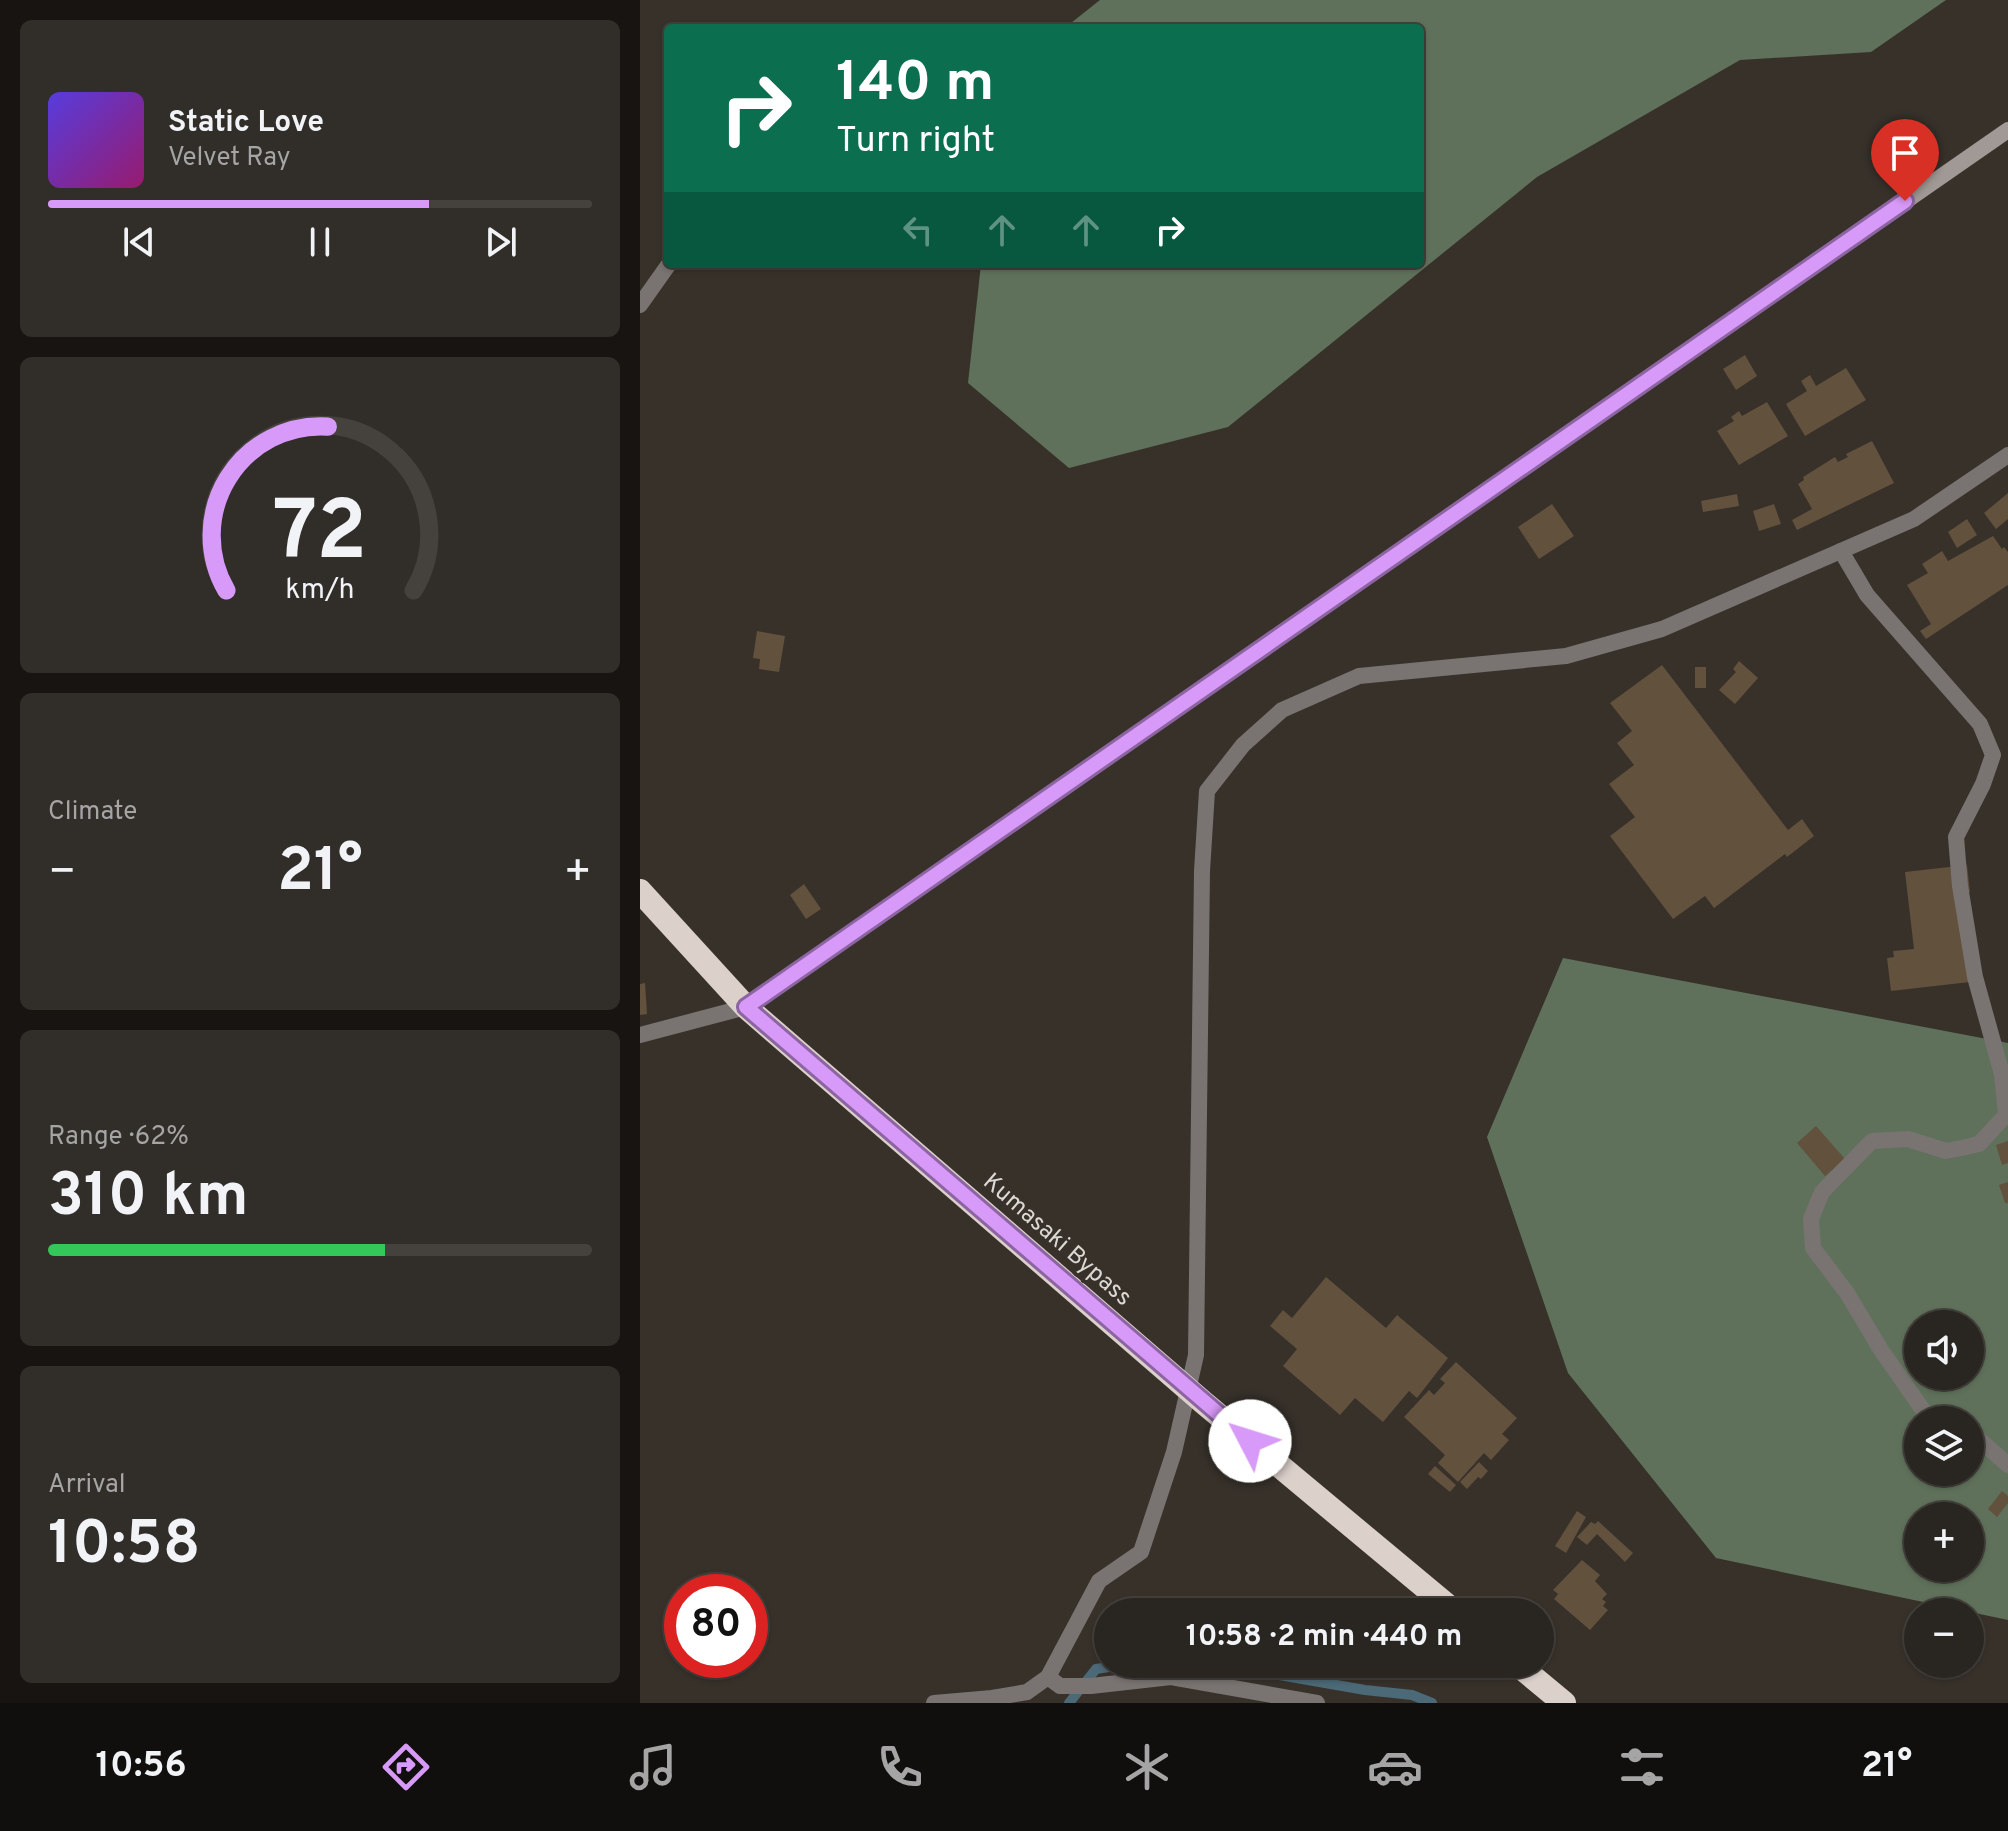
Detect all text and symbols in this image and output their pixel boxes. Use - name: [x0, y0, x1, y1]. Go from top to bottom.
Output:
- text: 140 m: [836, 50, 994, 120]
- icon: right: [704, 56, 808, 160]
- text: Static Love: [168, 105, 324, 142]
- text: Turn right: [836, 119, 995, 165]
- pin: [1871, 119, 1939, 201]
- icon: arrive: [1883, 131, 1927, 175]
- text: Velvet Ray: [168, 142, 291, 175]
- icon: left: [896, 208, 940, 252]
- icon: ahead: [980, 208, 1024, 252]
- icon: ahead: [1064, 208, 1108, 252]
- icon: right: [1148, 208, 1192, 252]
- icon: previous: [117, 220, 161, 264]
- icon: pause: [298, 220, 342, 264]
- icon: next: [479, 220, 523, 264]
- text: 72: [273, 483, 367, 588]
- text: km/h: [285, 573, 355, 609]
- text: Climate: [48, 796, 137, 829]
- text: 21°: [277, 836, 363, 912]
- text: −: [48, 846, 76, 902]
- text: +: [564, 846, 592, 902]
- text: Range · 62%: [48, 1121, 189, 1154]
- text: 310 km: [48, 1161, 249, 1237]
- street label: Kumasaki Bypass: [976, 1168, 1137, 1313]
- map controls: [1904, 1310, 1984, 1678]
- button: sound: [1904, 1310, 1984, 1390]
- position arrow: [1208, 1399, 1292, 1483]
- button: layers: [1904, 1406, 1984, 1486]
- text: Arrival: [48, 1469, 126, 1502]
- button: +: [1904, 1502, 1984, 1582]
- text: 10:58: [48, 1509, 200, 1585]
- speed limit sign: 80: [664, 1574, 768, 1678]
- button: −: [1904, 1598, 1984, 1678]
- text: 10:58 · 2 min · 440 m: [1186, 1619, 1462, 1656]
- icon: directions: [378, 1739, 434, 1795]
- icon: music: [625, 1739, 681, 1795]
- icon: phone: [872, 1739, 928, 1795]
- icon: climate: [1119, 1739, 1175, 1795]
- icon: car: [1367, 1739, 1423, 1795]
- icon: filters: [1614, 1739, 1670, 1795]
- text: 10:56: [96, 1744, 187, 1790]
- text: 21°: [1861, 1744, 1912, 1790]

